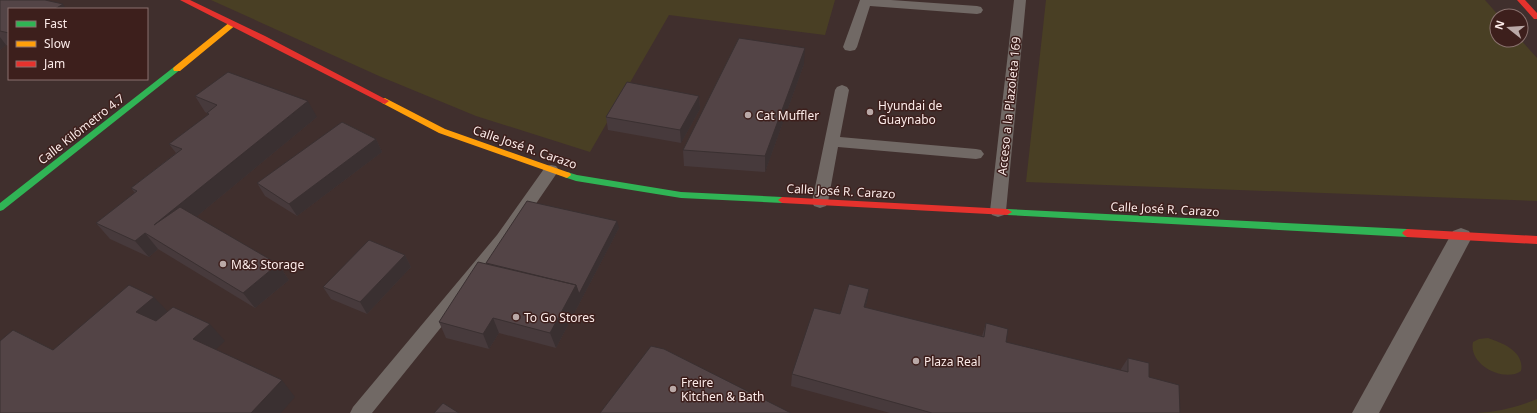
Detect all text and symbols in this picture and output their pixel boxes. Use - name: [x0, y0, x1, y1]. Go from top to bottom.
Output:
- legend: [8, 8, 148, 80]
- north arrow: [1489, 8, 1529, 48]
- text: Fast: [44, 15, 68, 32]
- text: N: [1490, 18, 1507, 31]
- text: Slow: [44, 35, 71, 52]
- street label: Acceso a la Plazoleta 169: [993, 36, 1025, 176]
- text: Jam: [43, 55, 65, 72]
- street label: Calle Kilómetro 4.7: [34, 90, 128, 168]
- place label: Hyundai de Guaynabo: [878, 97, 943, 128]
- place label: Cat Muffler: [756, 107, 819, 124]
- marker: Hyundai de Guaynabo: [865, 107, 875, 117]
- marker: Cat Muffler: [743, 110, 753, 120]
- street label: Calle José R. Carazo: [471, 121, 579, 173]
- street label: Calle José R. Carazo: [786, 180, 896, 202]
- street label: Calle José R. Carazo: [1110, 198, 1220, 220]
- place label: M&S Storage: [231, 256, 304, 273]
- marker: M&S Storage: [218, 259, 228, 269]
- place label: To Go Stores: [524, 309, 595, 326]
- marker: To Go Stores: [511, 312, 521, 322]
- place label: Plaza Real: [924, 353, 981, 370]
- marker: Plaza Real: [911, 356, 921, 366]
- place label: Freire Kitchen & Bath: [681, 374, 765, 405]
- marker: Freire Kitchen & Bath: [668, 384, 678, 394]

